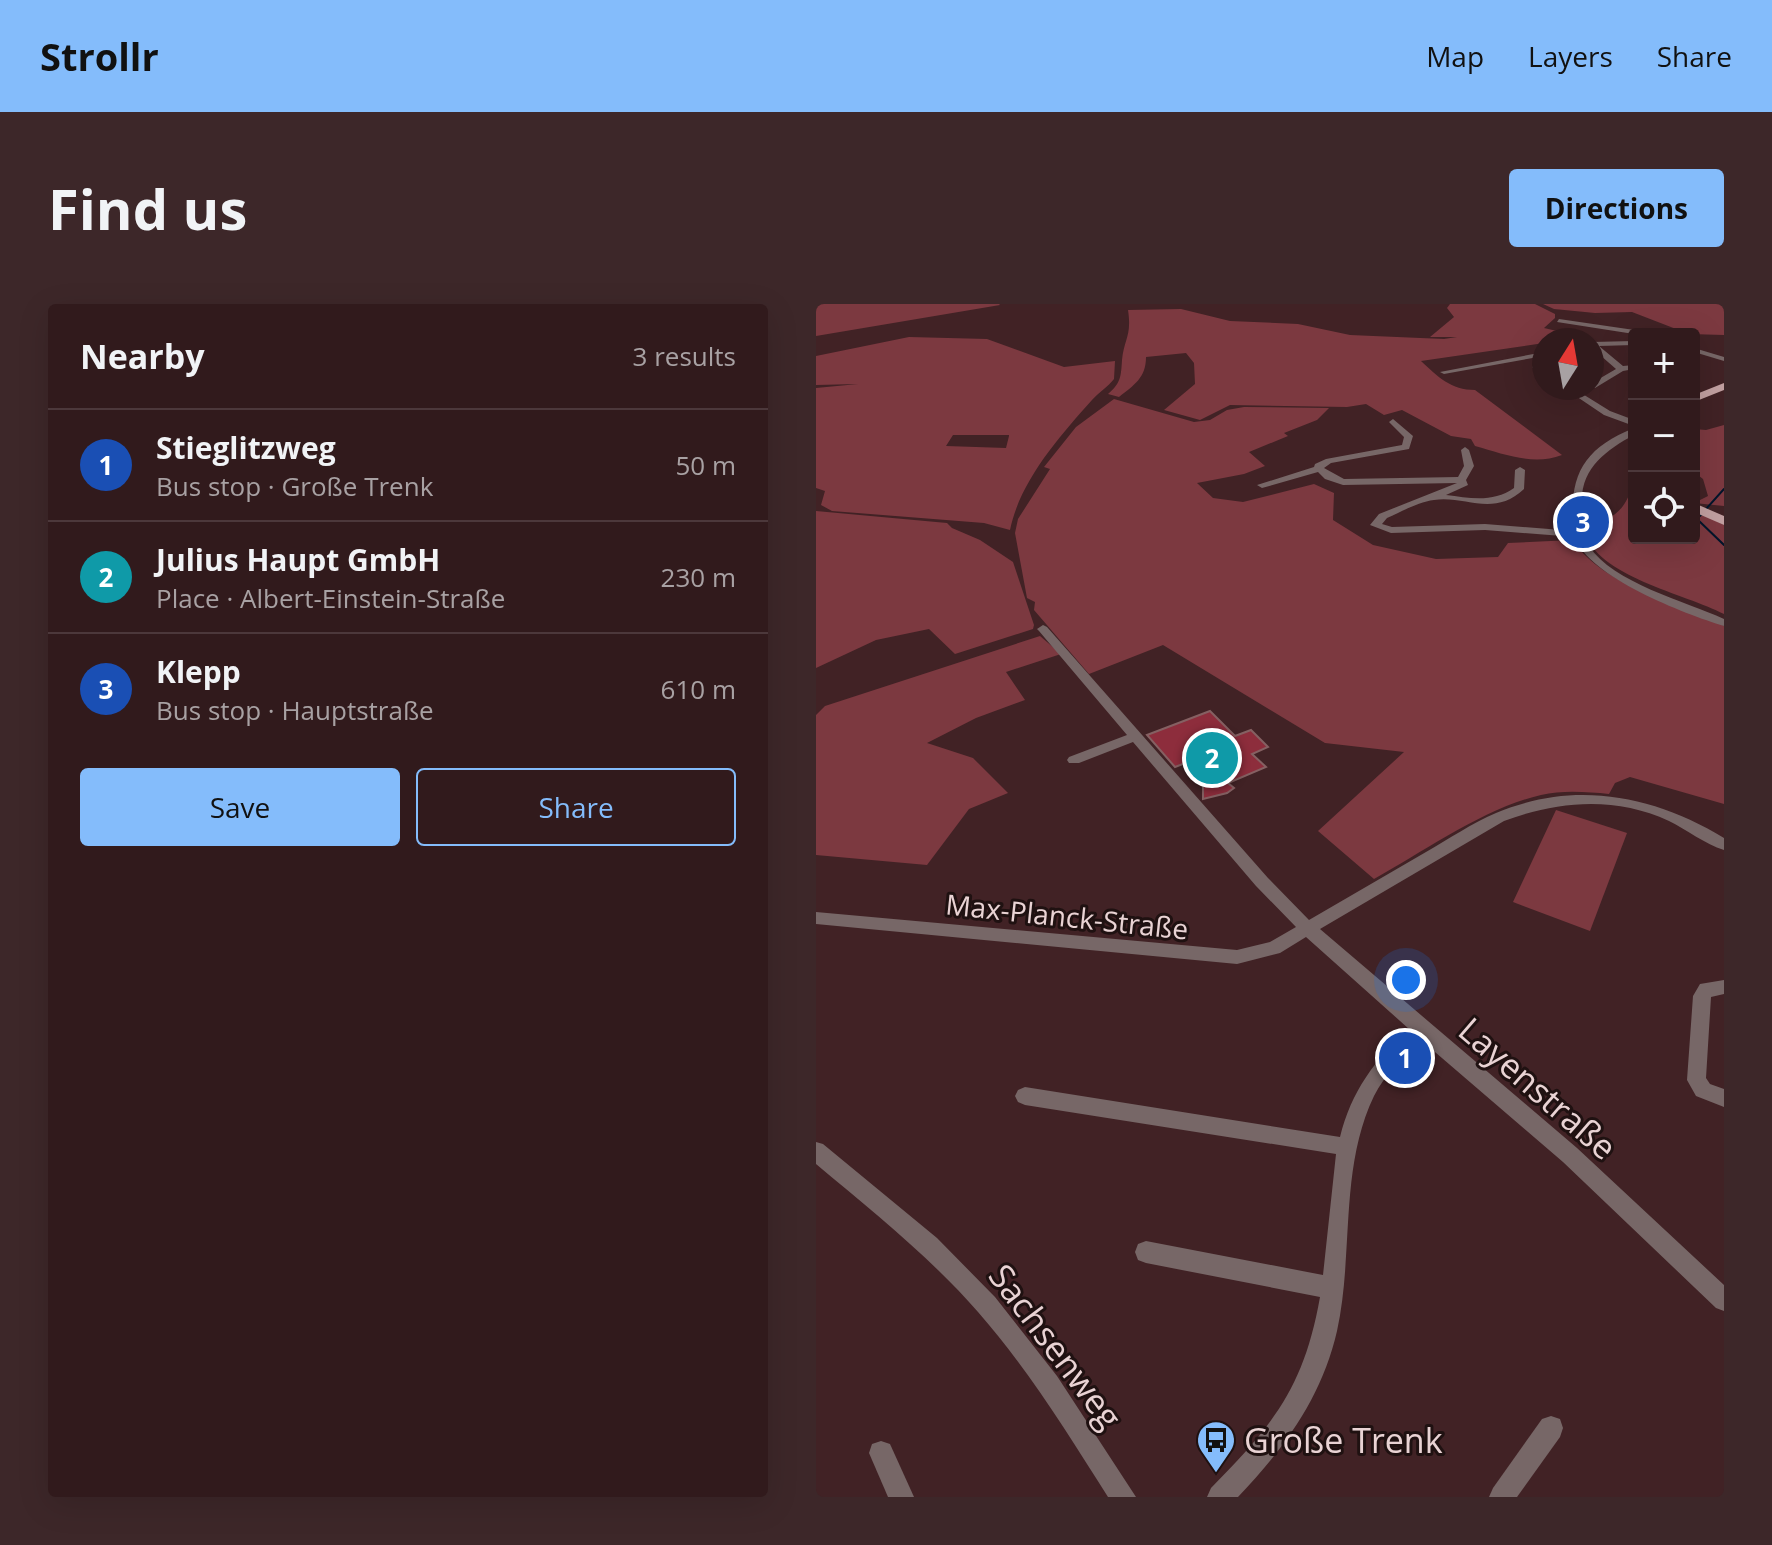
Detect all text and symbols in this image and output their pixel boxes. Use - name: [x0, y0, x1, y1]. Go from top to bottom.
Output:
- text: Strollr: [40, 30, 159, 82]
- text: Map: [1426, 37, 1484, 75]
- text: Layers: [1528, 37, 1613, 75]
- text: Share: [1657, 37, 1732, 75]
- button: Directions: [1509, 169, 1724, 247]
- text: Find us: [48, 170, 247, 246]
- north arrow: [1532, 328, 1604, 400]
- map controls: [1628, 328, 1700, 544]
- button: +: [1628, 328, 1700, 400]
- text: Nearby: [80, 333, 205, 379]
- text: 3 results: [633, 338, 736, 374]
- button: −: [1628, 400, 1700, 472]
- text: Stieglitzweg: [156, 427, 336, 468]
- text: 1: [99, 447, 113, 483]
- text: 50 m: [675, 447, 736, 483]
- text: Bus stop · Große Trenk: [156, 468, 433, 504]
- button: locate: [1628, 472, 1700, 544]
- pin: 3: [1557, 492, 1609, 552]
- text: Julius Haupt GmbH: [156, 539, 440, 580]
- text: 2: [99, 559, 113, 595]
- text: 230 m: [661, 559, 736, 595]
- text: Place · Albert-Einstein-Straße: [156, 580, 505, 616]
- text: Klepp: [156, 651, 241, 692]
- text: 3: [99, 671, 113, 707]
- text: 610 m: [661, 671, 736, 707]
- text: Bus stop · Hauptstraße: [156, 692, 434, 728]
- pin: 2: [1186, 728, 1238, 788]
- button: Save: [80, 768, 400, 846]
- button: Share: [416, 768, 736, 846]
- street label: Max-Planck-Straße: [944, 884, 1190, 948]
- your location: [1386, 960, 1426, 1000]
- street label: Layenstraße: [1449, 1007, 1627, 1169]
- pin: 1: [1379, 1028, 1431, 1088]
- street label: Sachsenweg: [979, 1254, 1133, 1438]
- place label: Große Trenk: [1244, 1417, 1443, 1463]
- bus stop icon: Große Trenk: [1195, 1419, 1237, 1474]

